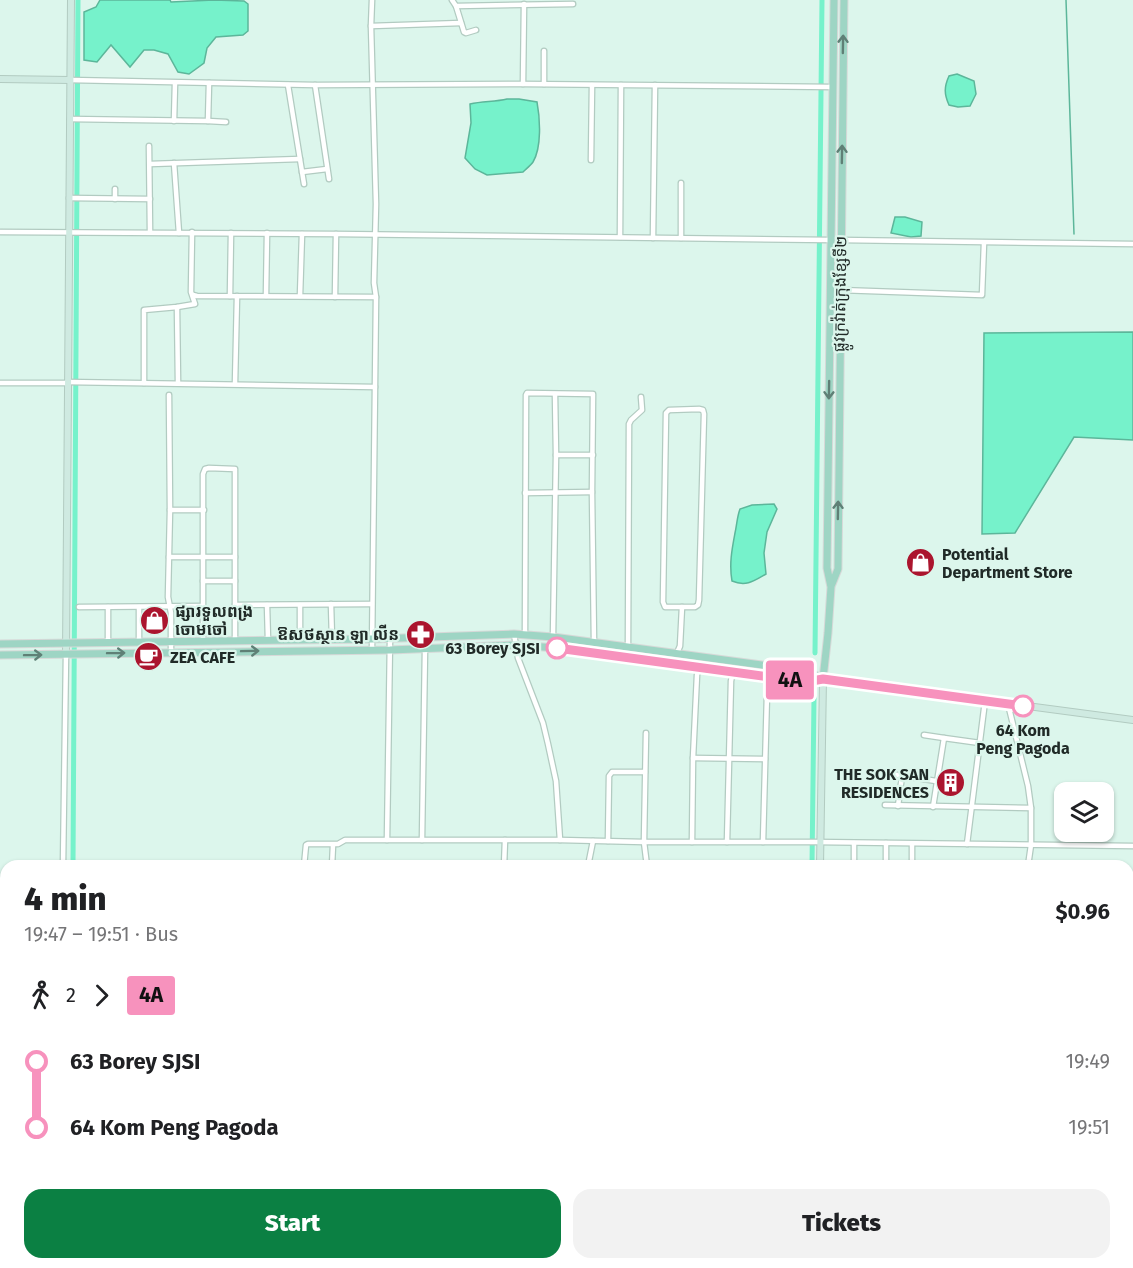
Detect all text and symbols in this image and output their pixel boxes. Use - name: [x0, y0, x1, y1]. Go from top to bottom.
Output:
- one-way arrow: [837, 34, 849, 54]
- one-way arrow: [836, 144, 848, 164]
- street label: ផ្លូវក្រវ៉ាត់ក្រុងខ្សែទី២: [829, 236, 855, 352]
- one-way arrow: [824, 379, 835, 399]
- one-way arrow: [832, 501, 844, 521]
- place label: Potential Department Store: [942, 545, 1073, 582]
- shop icon: Potential Department Store: [905, 547, 937, 579]
- place label: ផ្សារទួលពង្រ ចោមចៅ: [175, 602, 253, 639]
- shop icon: ផ្សារទួលពង្រ ចោមចៅ: [138, 604, 170, 636]
- pharmacy icon: ឱសថស្ថាន ឡា លីន: [404, 618, 436, 650]
- place label: ឱសថស្ថាន ឡា លីន: [277, 624, 399, 644]
- marker: 63 Borey SJSI: [546, 637, 568, 659]
- place label: 63 Borey SJSI: [445, 639, 540, 658]
- cafe icon: ZEA CAFE: [133, 641, 165, 673]
- one-way arrow: [240, 645, 260, 657]
- one-way arrow: [105, 647, 125, 659]
- place label: ZEA CAFE: [170, 648, 235, 667]
- one-way arrow: [22, 649, 42, 660]
- line badge: 4A: [763, 660, 817, 700]
- text: 4A: [778, 667, 802, 693]
- marker: 64 Kom Peng Pagoda: [1012, 695, 1034, 717]
- place label: 64 Kom Peng Pagoda: [976, 721, 1070, 758]
- place label: THE SOK SAN RESIDENCES: [834, 765, 929, 802]
- building icon: THE SOK SAN RESIDENCES: [934, 767, 966, 799]
- map controls: [1054, 782, 1114, 842]
- button: layers: [1054, 782, 1114, 842]
- text: 4 min: [24, 879, 107, 919]
- text: $0.96: [1056, 898, 1110, 925]
- text: 19:47 – 19:51 · Bus: [24, 922, 178, 946]
- icon: walk: [24, 979, 57, 1012]
- icon: forward: [85, 979, 118, 1012]
- text: 4A: [139, 982, 163, 1008]
- text: 2: [66, 983, 76, 1007]
- text: 63 Borey SJSI: [70, 1048, 200, 1075]
- text: 19:49: [1065, 1049, 1110, 1073]
- text: 64 Kom Peng Pagoda: [70, 1114, 279, 1141]
- text: 19:51: [1068, 1115, 1110, 1139]
- button: Start: [24, 1189, 561, 1258]
- button: Tickets: [573, 1189, 1110, 1258]

